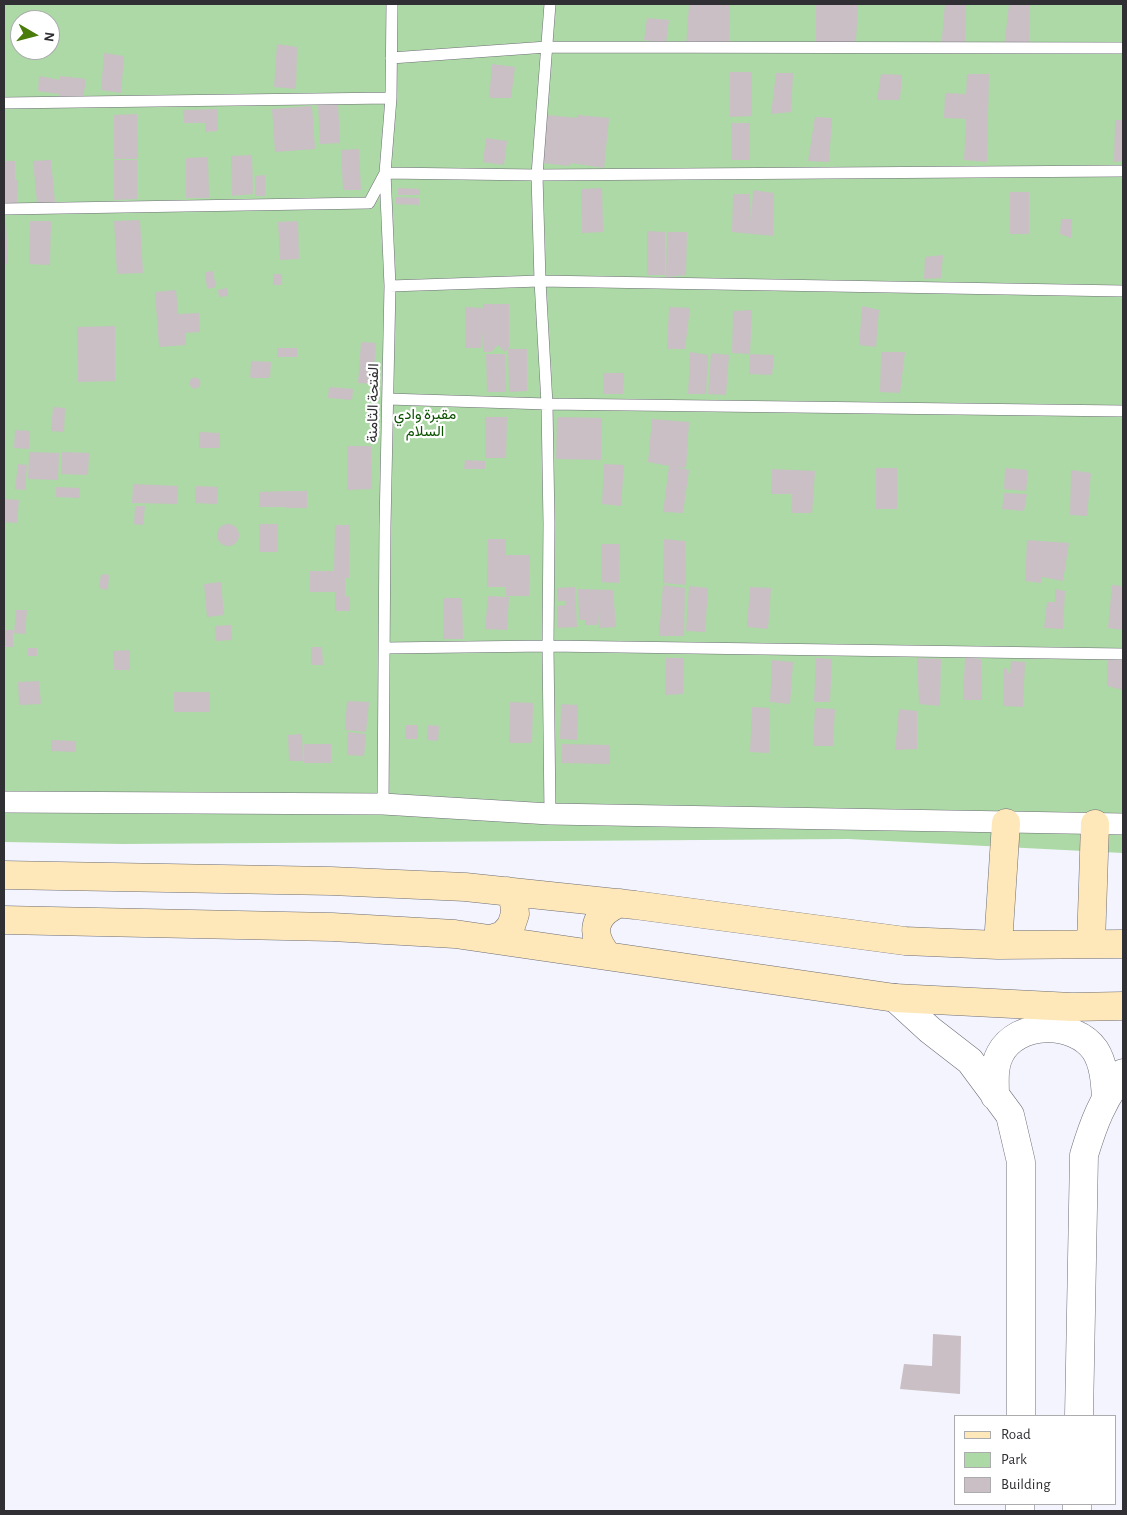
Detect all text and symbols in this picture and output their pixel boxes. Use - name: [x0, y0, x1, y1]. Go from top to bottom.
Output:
- north arrow: [10, 10, 60, 60]
- text: N: [41, 31, 56, 43]
- street label: الفتحة الثامنة: [363, 363, 383, 443]
- park label: مقبرة وادي السلام: [394, 405, 456, 440]
- legend: [954, 1415, 1117, 1505]
- text: Road: [1001, 1427, 1031, 1442]
- text: Park: [1001, 1452, 1027, 1467]
- text: Building: [1001, 1477, 1051, 1492]

